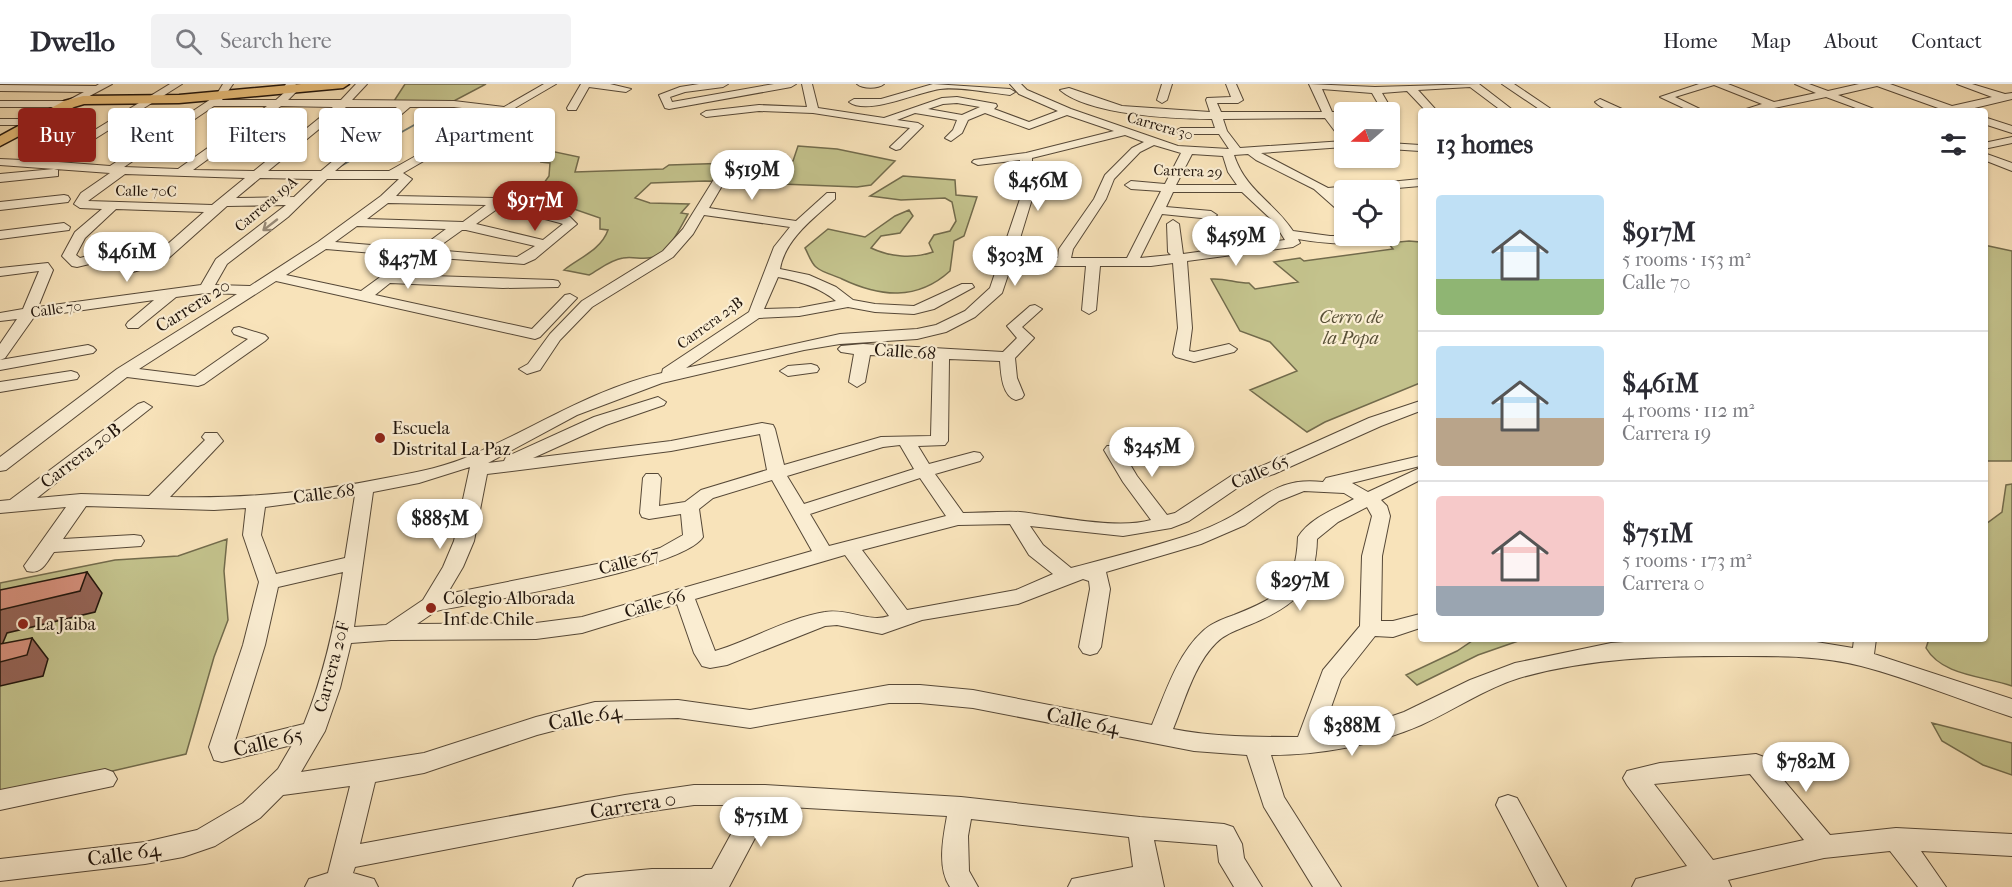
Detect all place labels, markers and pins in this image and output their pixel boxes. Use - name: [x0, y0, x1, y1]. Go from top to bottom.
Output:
- pin: $519M: [710, 150, 794, 201]
- pin: $456M: [996, 161, 1080, 212]
- pin: $917M: [493, 181, 577, 232]
- pin: $459M: [1194, 216, 1278, 267]
- pin: $461M: [85, 232, 169, 283]
- pin: $303M: [973, 236, 1057, 287]
- pin: $437M: [366, 239, 450, 290]
- place label: Escuela Distrital La Paz: [392, 418, 511, 460]
- pin: $345M: [1110, 427, 1194, 478]
- marker: Escuela Distrital La Paz: [373, 431, 387, 445]
- pin: $885M: [398, 499, 482, 550]
- pin: $297M: [1258, 561, 1342, 612]
- place label: Colegio Alborada Inf de Chile: [443, 588, 575, 630]
- marker: Colegio Alborada Inf de Chile: [424, 601, 438, 615]
- place label: La Jaiba: [35, 614, 96, 635]
- marker: La Jaiba: [16, 617, 30, 631]
- pin: $388M: [1310, 706, 1394, 757]
- pin: $782M: [1764, 742, 1848, 793]
- pin: $751M: [719, 797, 803, 848]

